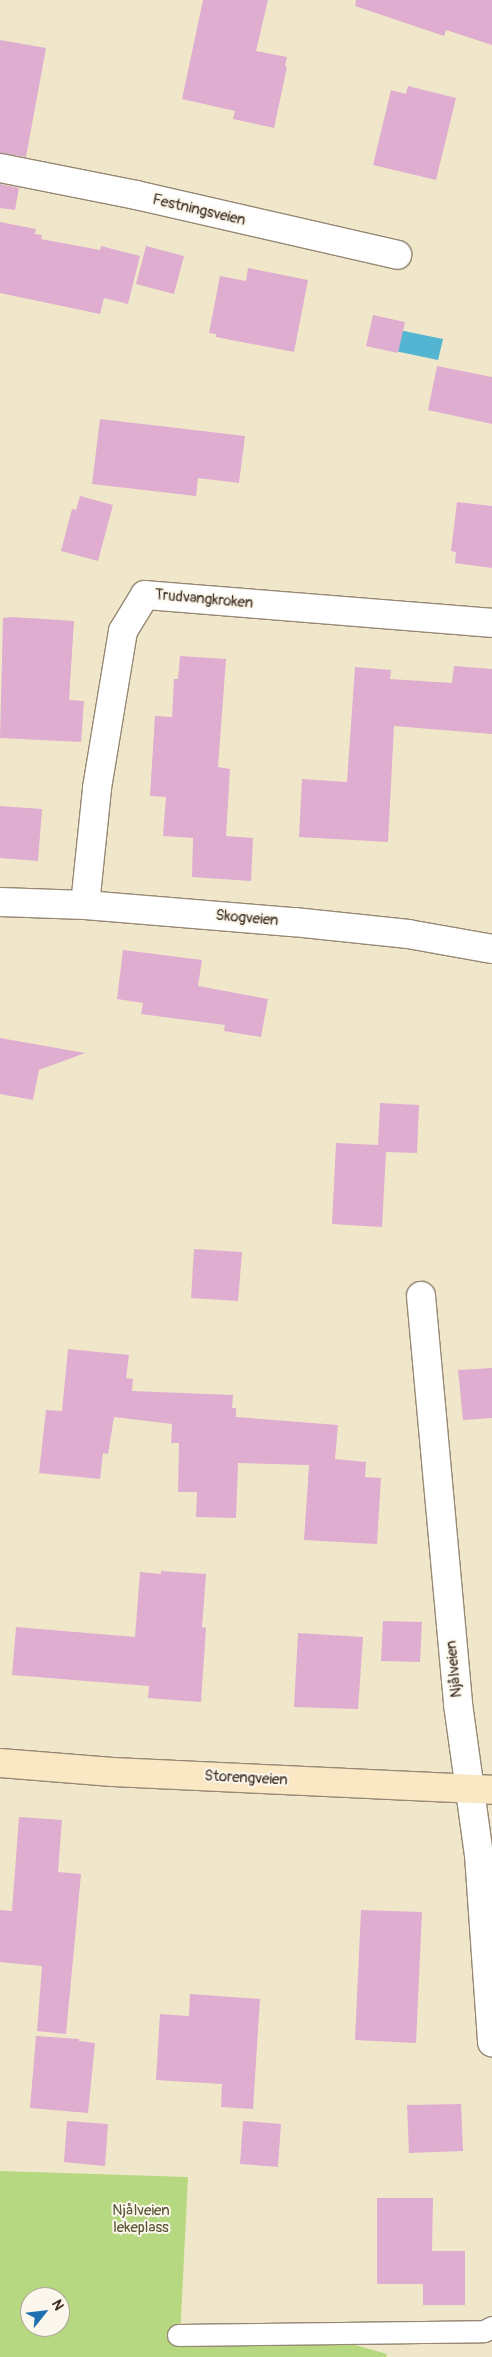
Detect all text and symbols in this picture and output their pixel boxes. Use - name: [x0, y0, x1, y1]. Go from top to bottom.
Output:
- street label: Festningsveien: [151, 191, 247, 229]
- street label: Trudvangkroken: [154, 586, 254, 612]
- street label: Skogveien: [215, 906, 279, 930]
- street label: Njålveien: [442, 1640, 466, 1698]
- street label: Storengveien: [204, 1767, 288, 1789]
- park label: Njålveien lekeplass: [112, 2201, 170, 2236]
- north arrow: [20, 2287, 70, 2337]
- text: N: [48, 2297, 67, 2313]

